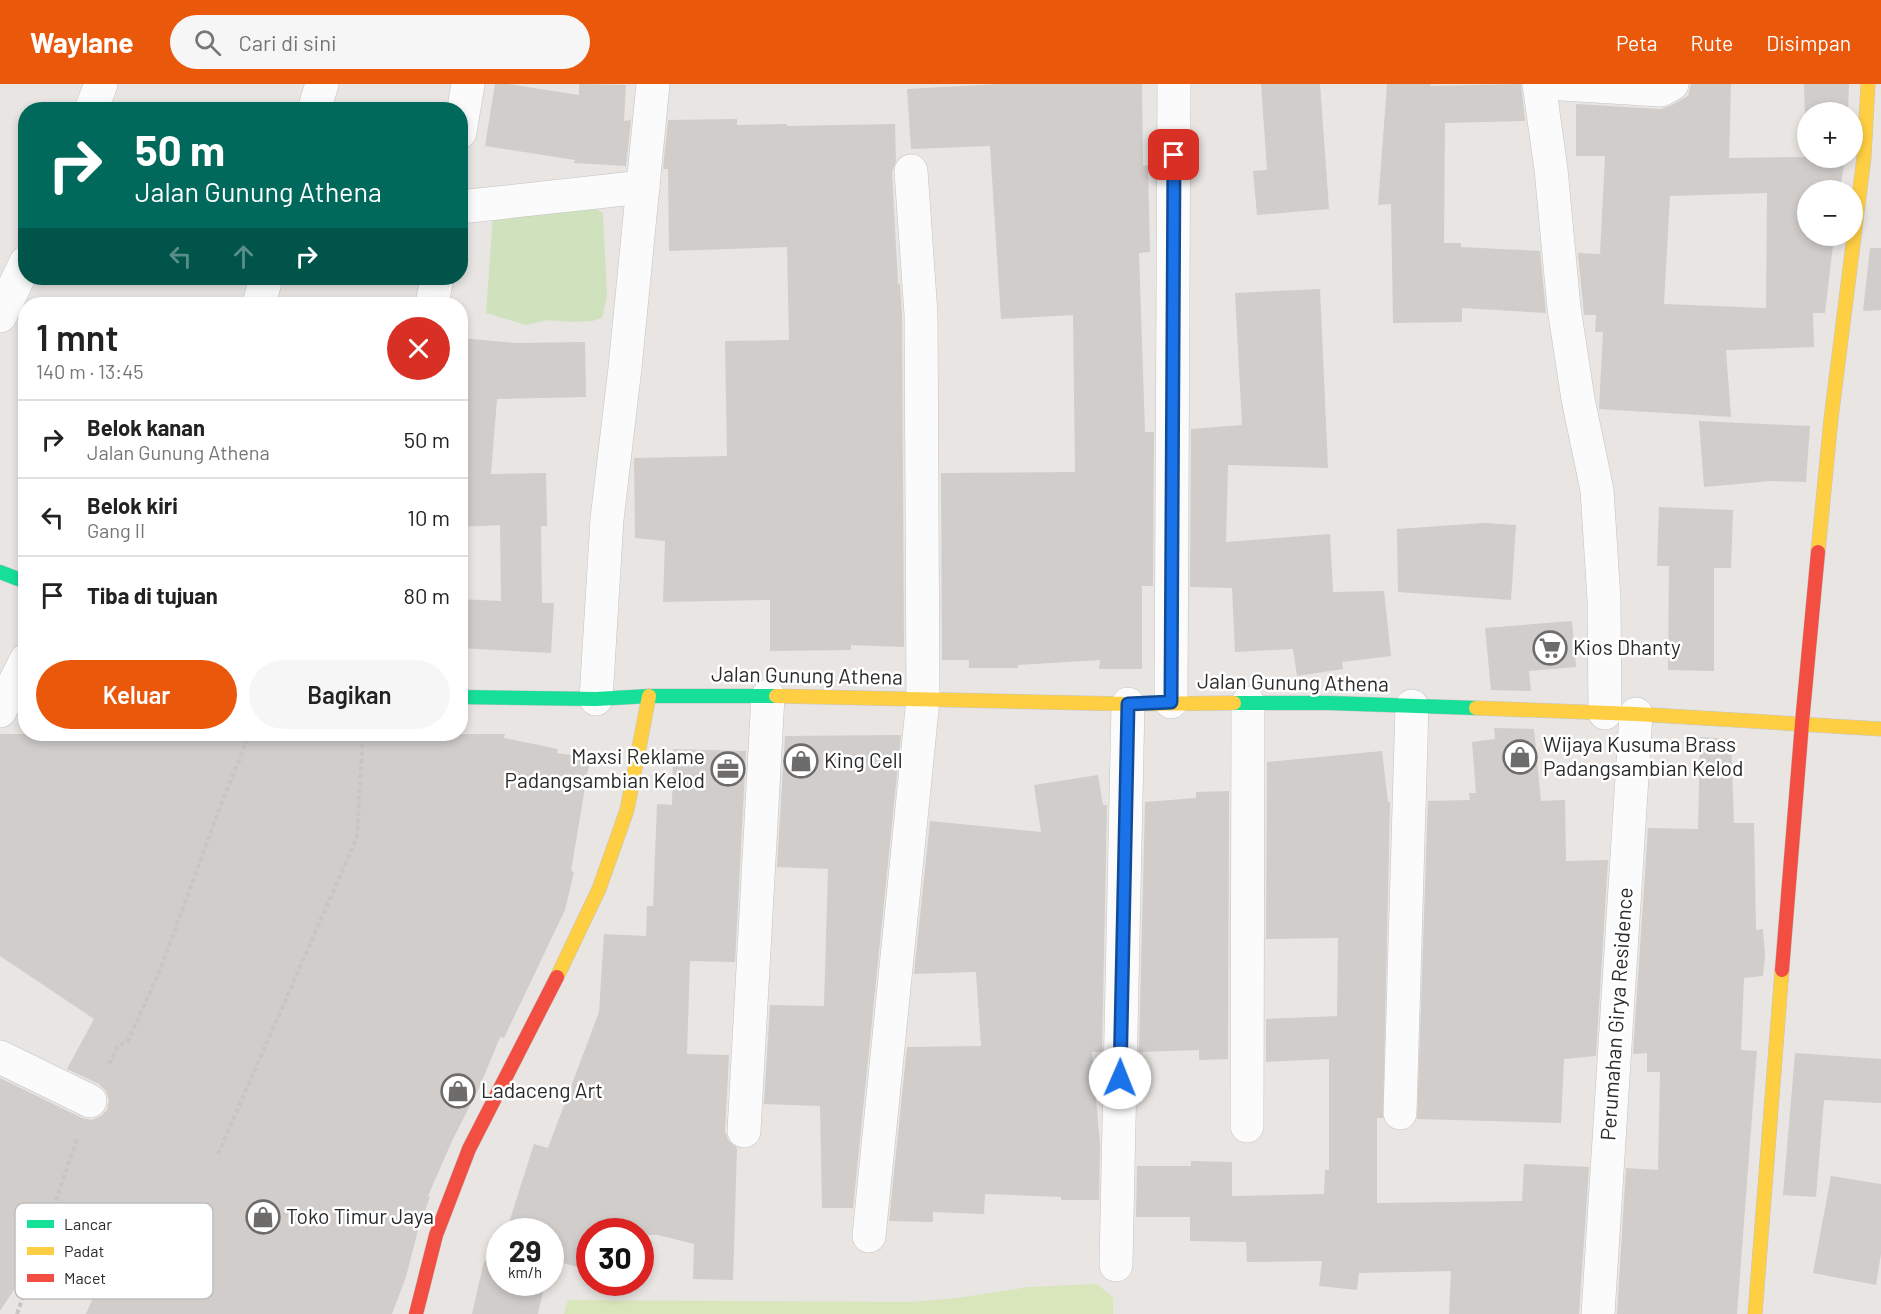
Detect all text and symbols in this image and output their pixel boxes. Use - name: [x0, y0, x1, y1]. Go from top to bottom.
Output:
- search box: [170, 15, 590, 69]
- text: Waylane: [30, 25, 134, 59]
- icon: search: [191, 26, 224, 59]
- text: Cari di sini: [239, 29, 337, 55]
- text: Peta: [1616, 30, 1658, 55]
- text: Rute: [1691, 30, 1733, 55]
- text: Disimpan: [1766, 30, 1851, 55]
- map controls: [1797, 102, 1863, 246]
- button: +: [1797, 102, 1863, 168]
- text: 50 m: [135, 124, 225, 174]
- icon: right: [36, 126, 114, 204]
- pin: [1148, 129, 1199, 180]
- icon: arrive: [1157, 138, 1190, 171]
- text: Jalan Gunung Athena: [135, 175, 382, 207]
- button: −: [1797, 180, 1863, 246]
- icon: left: [164, 240, 197, 273]
- icon: ahead: [227, 240, 260, 273]
- icon: right: [290, 240, 323, 273]
- text: 1 mnt: [36, 315, 119, 358]
- button: close: [387, 317, 450, 380]
- text: 140 m · 13:45: [36, 359, 143, 383]
- text: Belok kanan: [87, 414, 205, 440]
- icon: right: [36, 423, 69, 456]
- text: 50 m: [404, 426, 450, 452]
- text: Jalan Gunung Athena: [87, 440, 270, 464]
- text: Belok kiri: [87, 492, 178, 518]
- icon: left: [36, 501, 69, 534]
- text: 10 m: [407, 504, 450, 530]
- text: Gang II: [87, 518, 145, 542]
- icon: arrive: [36, 579, 69, 612]
- text: Tiba di tujuan: [87, 582, 218, 608]
- text: 80 m: [404, 582, 450, 608]
- supermarket icon: Kios Dhanty: [1532, 630, 1568, 666]
- place label: Kios Dhanty: [1573, 634, 1681, 659]
- button: Keluar: [36, 660, 237, 729]
- button: Bagikan: [249, 660, 450, 729]
- street label: Jalan Gunung Athena: [711, 660, 903, 689]
- street label: Jalan Gunung Athena: [1197, 667, 1389, 696]
- place label: Wijaya Kusuma Brass Padangsambian Kelod: [1543, 731, 1743, 780]
- shop icon: Wijaya Kusuma Brass Padangsambian Kelod: [1502, 739, 1538, 775]
- place label: Maxsi Reklame Padangsambian Kelod: [505, 743, 705, 792]
- shop icon: King Cell: [783, 743, 819, 779]
- place label: King Cell: [824, 747, 903, 772]
- office icon: Maxsi Reklame Padangsambian Kelod: [710, 751, 746, 787]
- street label: Perumahan Girya Residence: [1594, 886, 1637, 1141]
- position arrow: [1088, 1046, 1152, 1110]
- shop icon: Ladaceng Art: [440, 1073, 476, 1109]
- place label: Ladaceng Art: [481, 1077, 603, 1102]
- shop icon: Toko Timur Jaya: [245, 1199, 281, 1235]
- legend: [15, 1203, 213, 1299]
- place label: Toko Timur Jaya: [286, 1203, 434, 1228]
- text: Lancar: [64, 1214, 112, 1233]
- speed limit sign: 30: [576, 1218, 654, 1296]
- text: 29: [509, 1232, 541, 1268]
- text: Padat: [64, 1241, 104, 1260]
- text: km/h: [508, 1263, 542, 1281]
- text: Macet: [64, 1268, 106, 1287]

